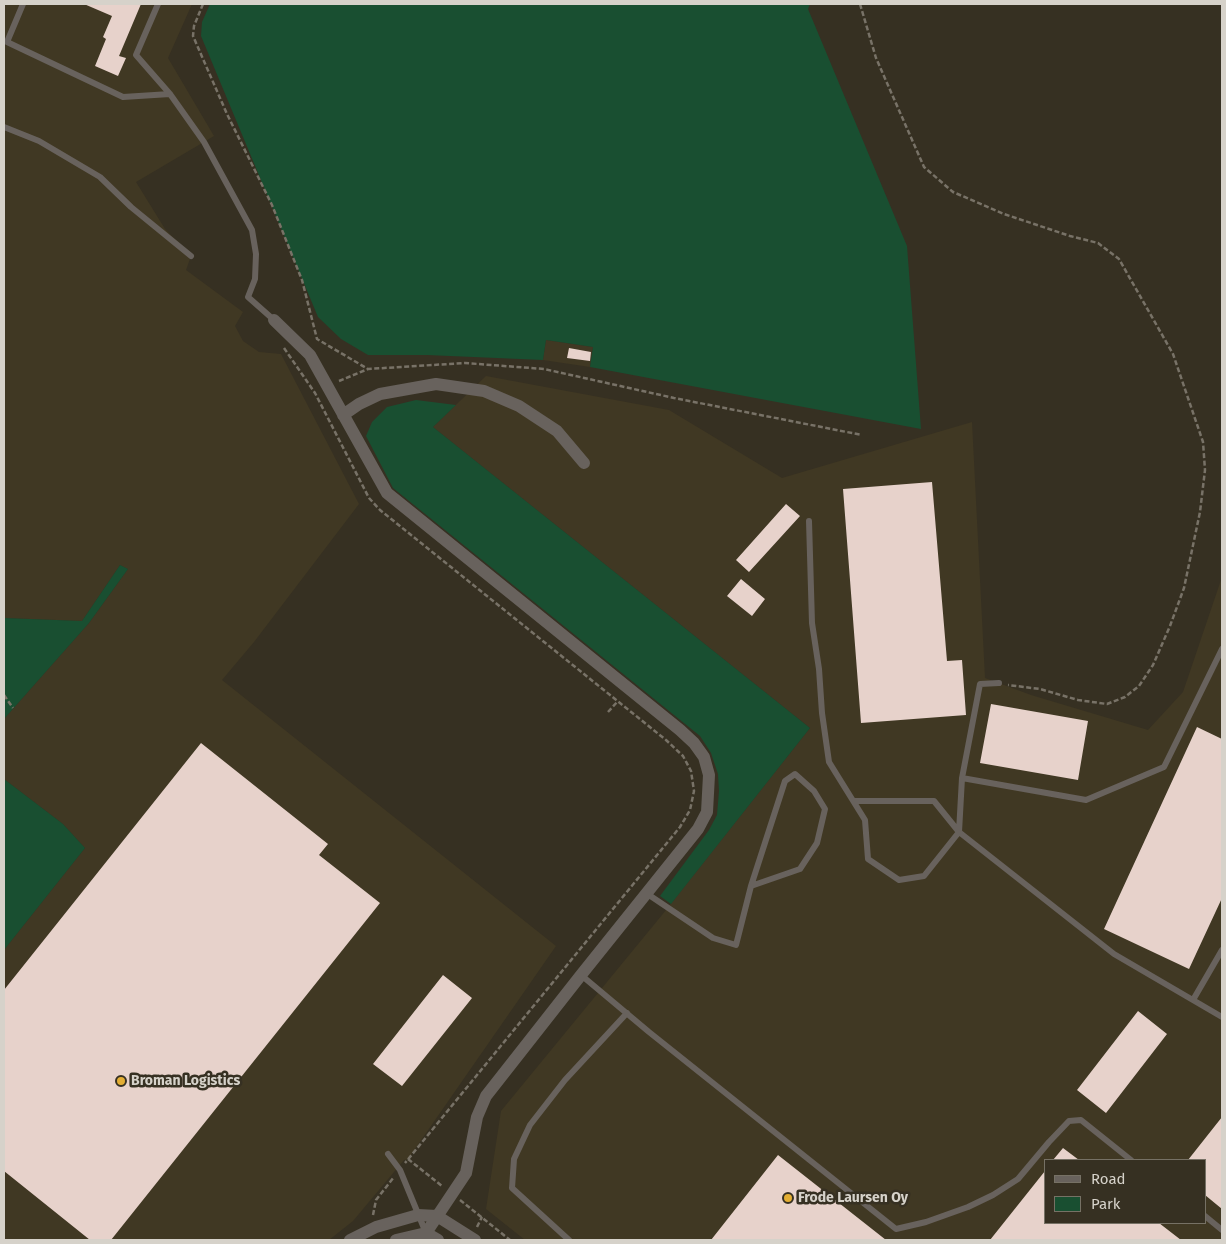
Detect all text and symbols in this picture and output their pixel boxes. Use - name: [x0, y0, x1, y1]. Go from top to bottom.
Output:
- place label: Broman Logistics: [131, 1073, 240, 1089]
- marker: Broman Logistics: [115, 1075, 127, 1087]
- legend: [1044, 1159, 1206, 1224]
- text: Road: [1091, 1170, 1126, 1188]
- place label: Frode Laursen Oy: [798, 1190, 908, 1206]
- marker: Frode Laursen Oy: [782, 1192, 794, 1204]
- text: Park: [1091, 1195, 1121, 1213]

